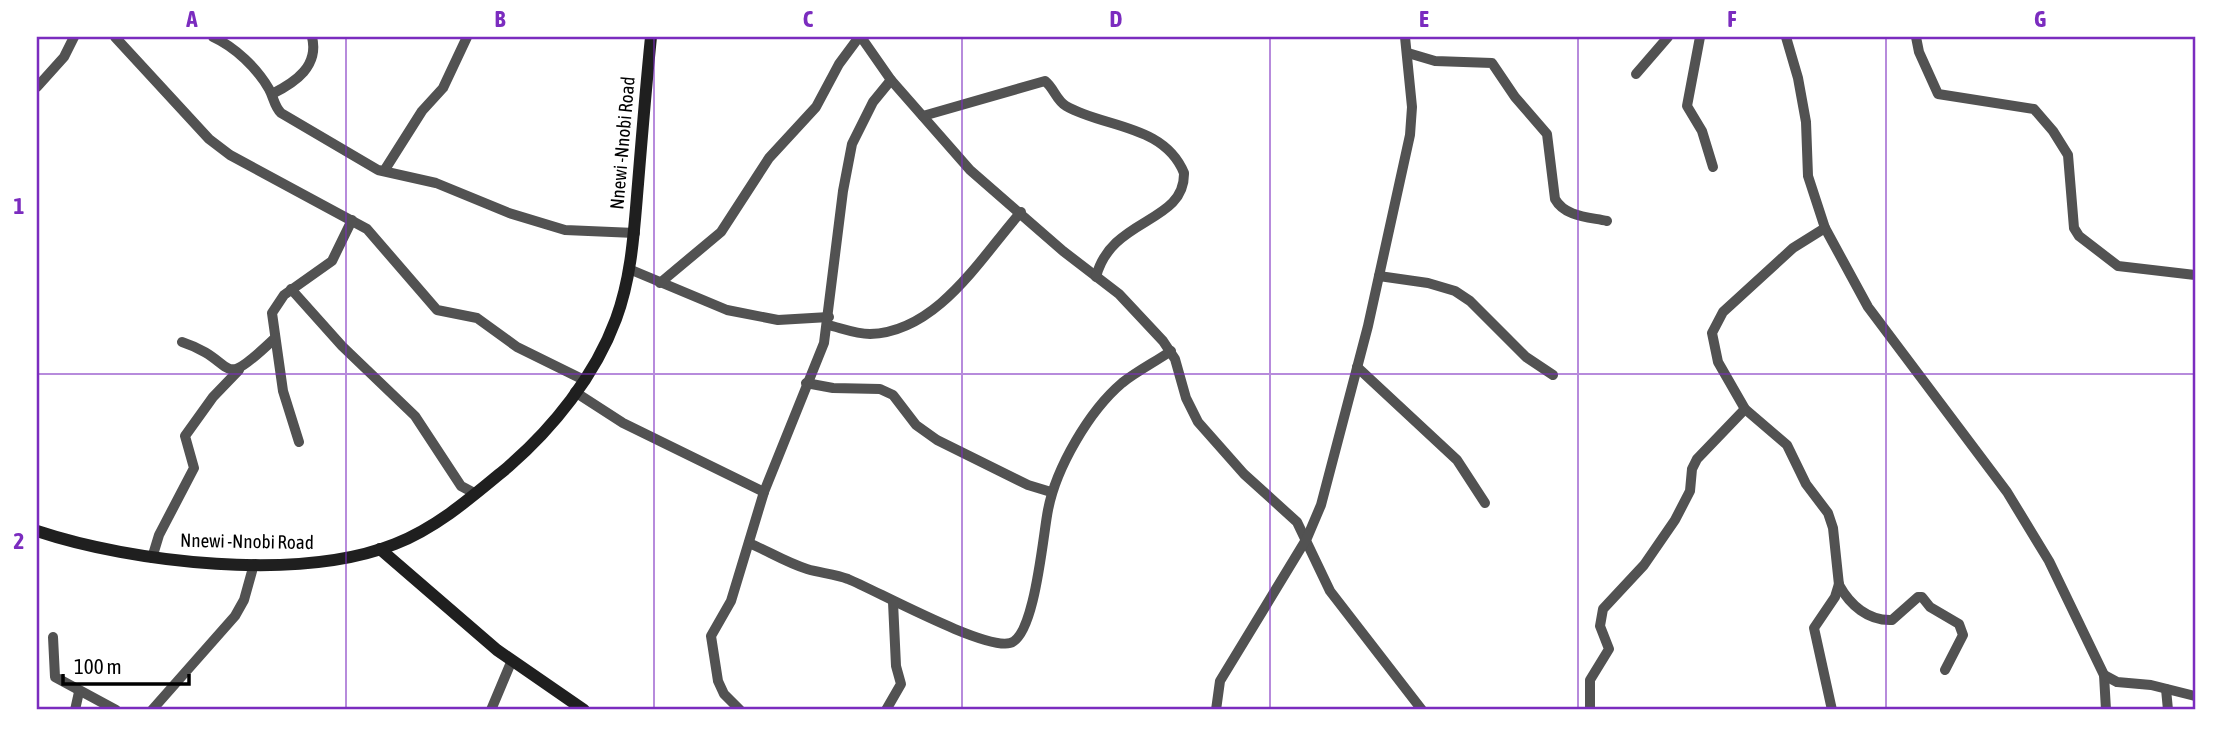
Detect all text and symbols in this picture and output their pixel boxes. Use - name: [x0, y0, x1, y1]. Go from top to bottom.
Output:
- text: A: [185, 6, 198, 32]
- text: B: [495, 6, 506, 32]
- text: C: [803, 6, 814, 32]
- text: D: [1110, 6, 1123, 32]
- text: E: [1419, 6, 1429, 32]
- text: F: [1727, 6, 1737, 32]
- text: G: [2034, 6, 2046, 32]
- street label: Nnewi -Nnobi Road: [605, 76, 639, 210]
- text: 1: [14, 193, 25, 219]
- text: 2: [14, 528, 24, 554]
- street label: Nnewi -Nnobi Road: [180, 529, 314, 553]
- scale bar: [63, 642, 189, 686]
- text: 100 m: [74, 654, 122, 678]

